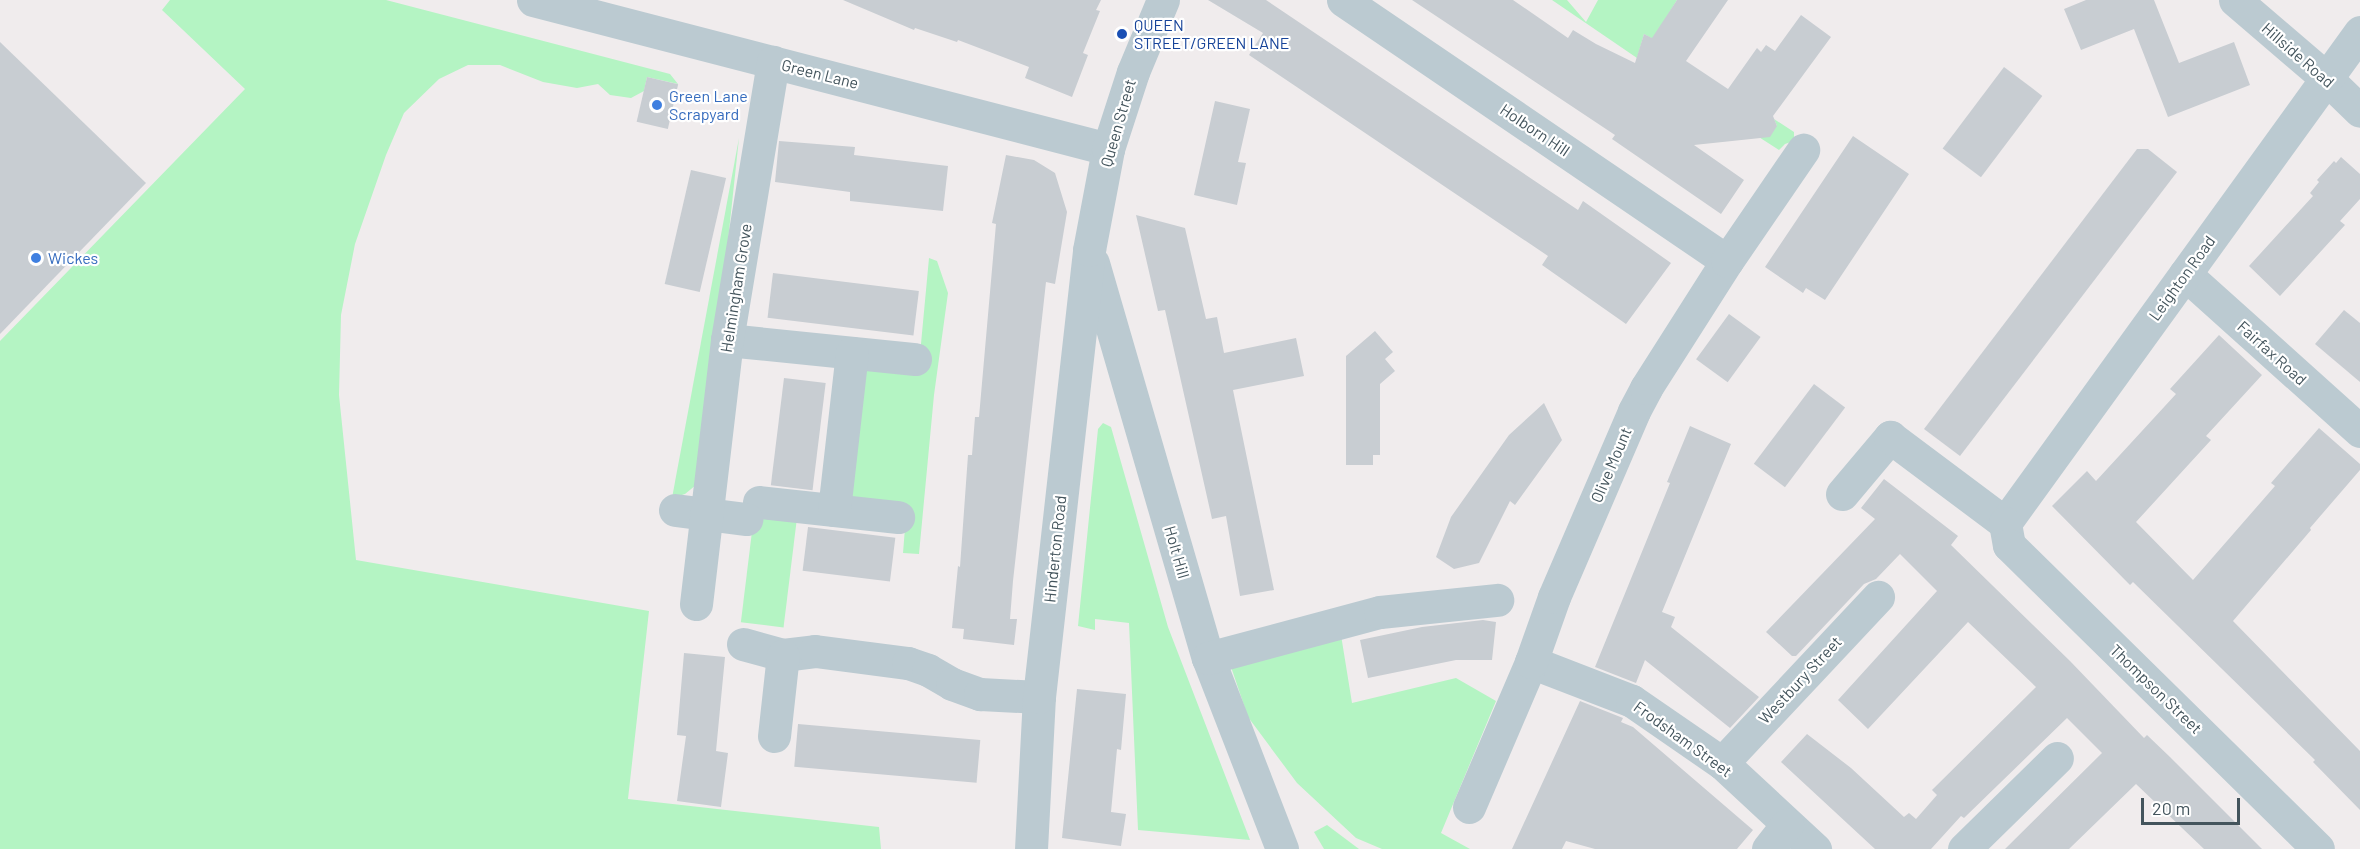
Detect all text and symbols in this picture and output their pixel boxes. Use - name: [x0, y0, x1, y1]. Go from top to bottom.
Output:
- place label: QUEEN STREET/GREEN LANE: [1134, 15, 1289, 53]
- street label: Hillside Road: [2258, 18, 2338, 92]
- marker: QUEEN STREET/GREEN LANE: [1115, 27, 1129, 41]
- street label: Green Lane: [779, 55, 861, 93]
- street label: Queen Street: [1096, 77, 1140, 169]
- place label: Green Lane Scrapyard: [669, 86, 748, 124]
- marker: Green Lane Scrapyard: [650, 98, 664, 112]
- street label: Holborn Hill: [1497, 100, 1573, 160]
- street label: Helmingham Grove: [716, 222, 756, 354]
- street label: Leighton Road: [2145, 232, 2219, 324]
- place label: Wickes: [48, 248, 98, 268]
- marker: Wickes: [29, 251, 43, 265]
- street label: Fairfax Road: [2233, 317, 2311, 389]
- street label: Olive Mount: [1587, 424, 1635, 506]
- street label: Hinderton Road: [1040, 494, 1070, 604]
- street label: Holt Hill: [1160, 523, 1194, 581]
- street label: Westbury Street: [1754, 632, 1846, 728]
- street label: Thompson Street: [2106, 640, 2206, 738]
- street label: Frodsham Street: [1630, 697, 1736, 781]
- scale bar: [2144, 786, 2243, 824]
- text: 20 m: [2152, 797, 2190, 819]

